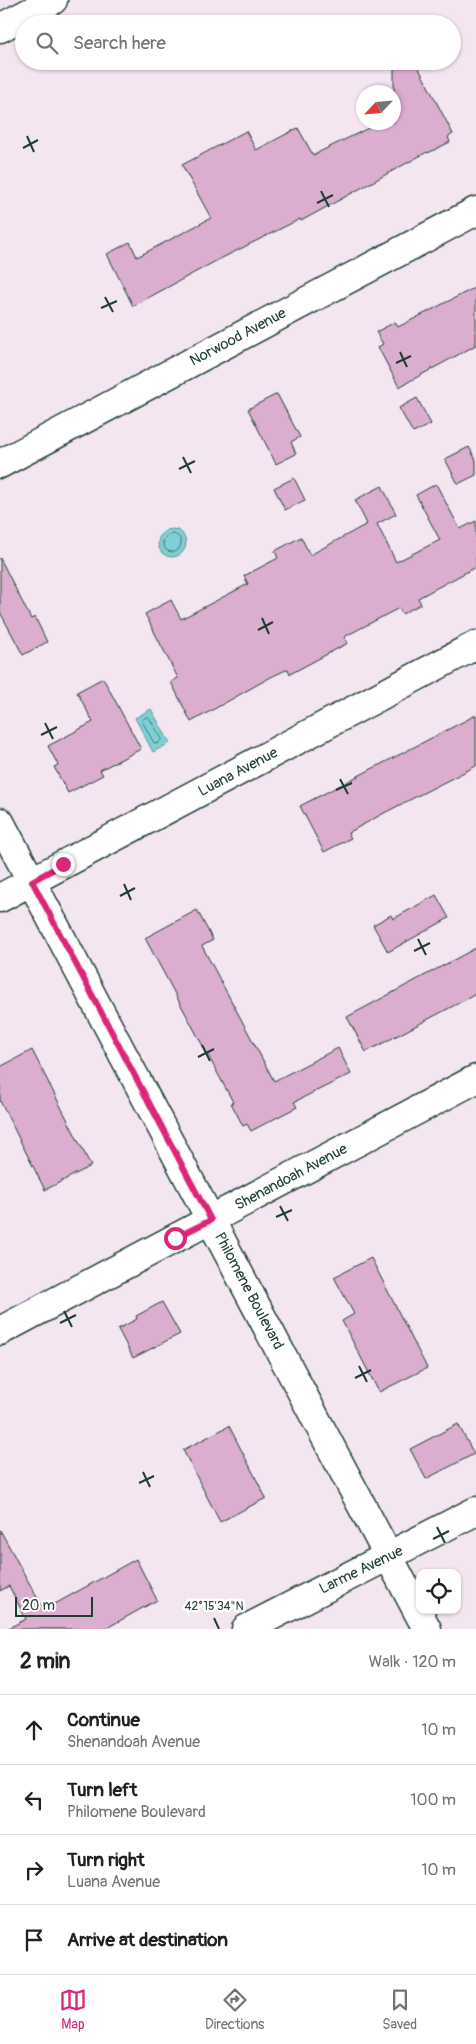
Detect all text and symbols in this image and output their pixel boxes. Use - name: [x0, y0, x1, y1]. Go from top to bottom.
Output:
- search box: [15, 15, 461, 70]
- icon: search: [33, 29, 61, 57]
- text: Search here: [73, 31, 166, 55]
- north arrow: [356, 85, 401, 130]
- street label: Norwood Avenue: [187, 303, 290, 370]
- street label: Luana Avenue: [195, 743, 282, 801]
- route end: [52, 853, 75, 876]
- street label: Shenandoah Avenue: [231, 1139, 351, 1215]
- route start: [164, 1227, 187, 1250]
- street label: Philomene Boulevard: [210, 1229, 288, 1353]
- street label: Larme Avenue: [316, 1541, 407, 1598]
- map controls: [416, 1569, 461, 1614]
- button: locate: [416, 1569, 461, 1614]
- scale bar: [15, 1594, 92, 1617]
- text: 20 m: [22, 1597, 55, 1614]
- text: 42°15'34"N: [184, 1599, 244, 1614]
- text: 2 min: [20, 1648, 70, 1675]
- text: Walk · 120 m: [368, 1652, 456, 1672]
- text: Continue: [67, 1708, 140, 1732]
- icon: ahead: [20, 1716, 48, 1744]
- text: 10 m: [421, 1720, 456, 1740]
- text: Shenandoah Avenue: [67, 1732, 200, 1752]
- text: Turn left: [67, 1778, 137, 1802]
- icon: left: [20, 1786, 48, 1814]
- text: 100 m: [410, 1790, 456, 1810]
- text: Philomene Boulevard: [67, 1802, 206, 1822]
- text: Turn right: [67, 1848, 145, 1872]
- icon: right: [20, 1856, 48, 1884]
- text: 10 m: [421, 1860, 456, 1880]
- text: Luana Avenue: [67, 1872, 160, 1892]
- icon: arrive: [20, 1926, 48, 1954]
- text: Arrive at destination: [67, 1928, 228, 1952]
- tab: Map: [59, 1986, 87, 2033]
- tab: Directions: [205, 1986, 264, 2033]
- tab: Saved: [382, 1986, 417, 2033]

